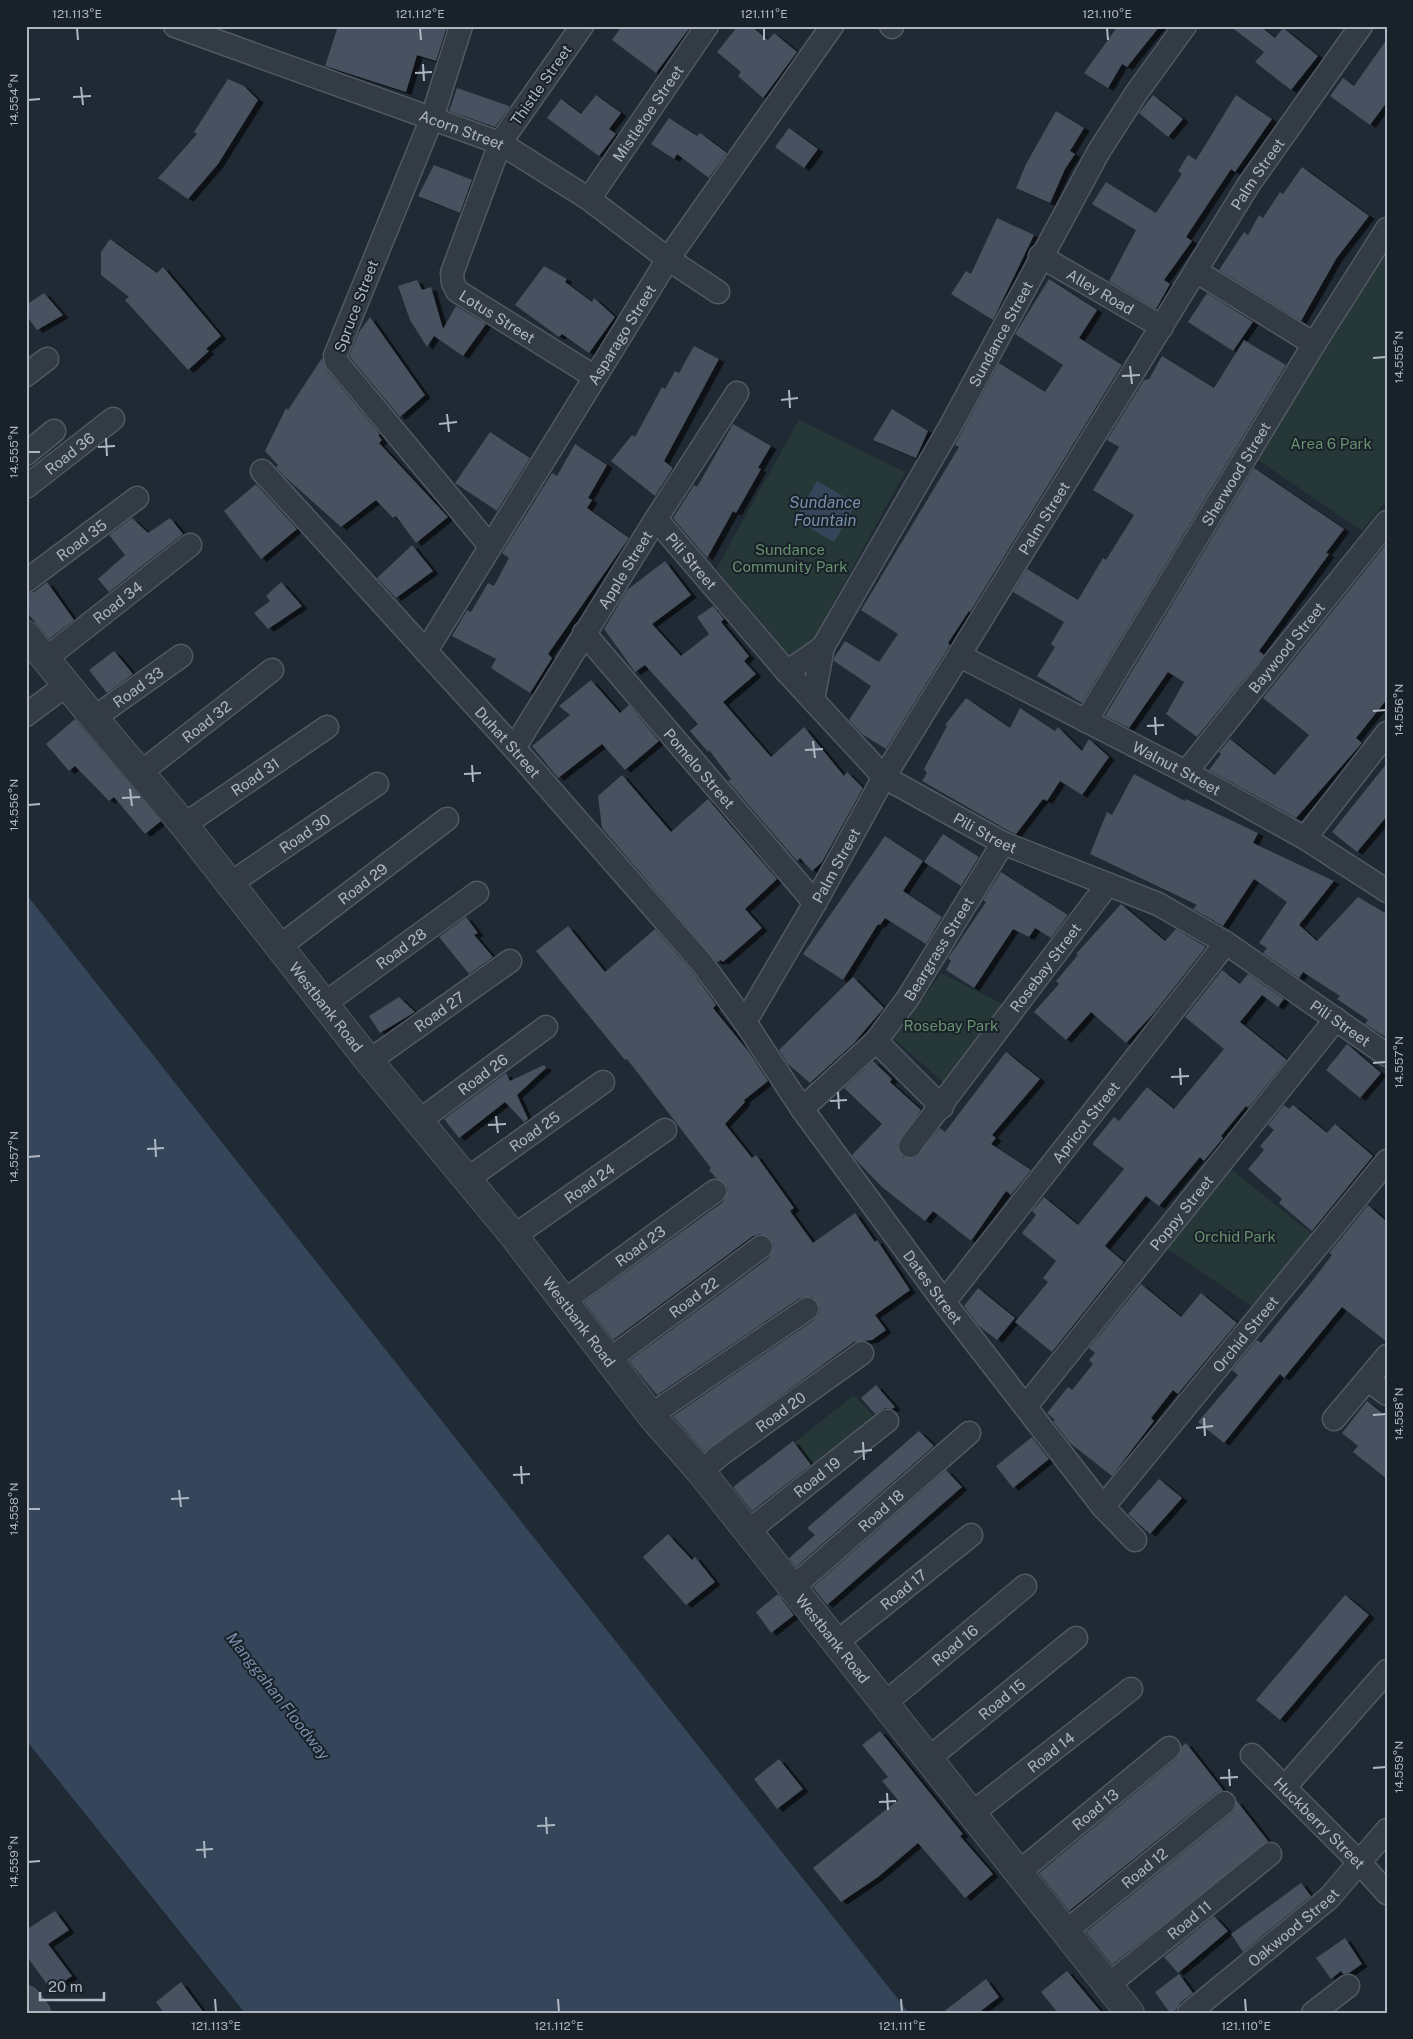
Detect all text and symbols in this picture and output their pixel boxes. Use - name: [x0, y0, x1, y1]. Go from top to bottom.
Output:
- text: 121.113°E: [52, 7, 102, 21]
- text: 121.112°E: [395, 7, 445, 21]
- text: 121.111°E: [740, 7, 788, 21]
- text: 121.110°E: [1082, 7, 1132, 21]
- street label: Thistle Street: [507, 41, 575, 129]
- street label: Mistletoe Street: [609, 62, 686, 164]
- text: 14.554°N: [7, 74, 21, 126]
- street label: Acorn Street: [417, 106, 508, 152]
- street label: Palm Street: [1227, 135, 1287, 213]
- street label: Spruce Street: [331, 257, 381, 355]
- street label: Alley Road: [1064, 265, 1137, 317]
- street label: Sundance Street: [965, 278, 1036, 389]
- street label: Asparago Street: [584, 281, 659, 387]
- street label: Lotus Street: [456, 286, 539, 346]
- text: 14.555°N: [1392, 331, 1406, 383]
- street label: Sherwood Street: [1198, 419, 1274, 529]
- text: 14.555°N: [7, 426, 21, 478]
- street label: Road 36: [41, 429, 97, 478]
- park label: Area 6 Park: [1290, 435, 1372, 452]
- street label: Palm Street: [1015, 478, 1072, 558]
- water label: Sundance Fountain: [789, 493, 861, 530]
- street label: Road 35: [53, 515, 110, 564]
- street label: Apple Street: [594, 527, 655, 612]
- street label: Pili Street: [663, 529, 721, 593]
- park label: Sundance Community Park: [732, 541, 848, 575]
- street label: Road 34: [89, 578, 145, 627]
- street label: Baywood Street: [1245, 598, 1328, 696]
- street label: Road 33: [109, 663, 167, 710]
- text: 14.556°N: [1392, 684, 1406, 736]
- street label: Road 32: [178, 697, 234, 746]
- street label: Duhat Street: [472, 703, 544, 781]
- street label: Pomelo Street: [661, 725, 739, 812]
- street label: Walnut Street: [1130, 738, 1224, 798]
- street label: Road 31: [228, 754, 282, 799]
- text: 14.556°N: [7, 779, 21, 831]
- street label: Pili Street: [951, 809, 1019, 856]
- street label: Road 30: [276, 810, 333, 856]
- street label: Palm Street: [808, 825, 863, 906]
- street label: Road 29: [334, 859, 391, 908]
- street label: Beargrass Street: [900, 894, 976, 1003]
- street label: Rosebay Street: [1006, 919, 1084, 1015]
- street label: Road 28: [372, 924, 429, 972]
- street label: Westbank Road: [286, 959, 367, 1055]
- street label: Road 27: [411, 988, 467, 1035]
- street label: Pili Street: [1307, 996, 1374, 1050]
- park label: Rosebay Park: [904, 1017, 998, 1034]
- text: 14.557°N: [1392, 1036, 1406, 1088]
- street label: Road 26: [454, 1050, 511, 1098]
- street label: Apricot Street: [1048, 1078, 1123, 1166]
- street label: Road 25: [506, 1107, 563, 1155]
- text: 14.557°N: [7, 1131, 21, 1183]
- street label: Road 24: [561, 1160, 618, 1207]
- street label: Poppy Street: [1146, 1171, 1216, 1253]
- street label: Road 23: [612, 1222, 668, 1269]
- park label: Orchid Park: [1194, 1228, 1276, 1245]
- street label: Dates Street: [900, 1247, 966, 1327]
- street label: Westbank Road: [540, 1273, 619, 1370]
- street label: Road 22: [666, 1273, 722, 1321]
- street label: Orchid Street: [1209, 1292, 1281, 1375]
- street label: Road 20: [752, 1388, 809, 1435]
- text: 14.558°N: [1392, 1388, 1406, 1440]
- street label: Road 19: [790, 1453, 843, 1500]
- text: 14.558°N: [7, 1483, 21, 1535]
- street label: Road 18: [854, 1486, 907, 1535]
- street label: Road 17: [877, 1566, 930, 1613]
- street label: Westbank Road: [793, 1591, 874, 1686]
- street label: Road 16: [928, 1621, 981, 1669]
- water label: Manggahan Floodway: [222, 1628, 334, 1764]
- street label: Road 15: [975, 1675, 1028, 1723]
- street label: Road 14: [1024, 1728, 1077, 1775]
- text: 14.559°N: [1392, 1741, 1406, 1793]
- street label: Huckberry Street: [1271, 1774, 1369, 1872]
- street label: Road 13: [1069, 1785, 1122, 1833]
- text: 14.559°N: [7, 1836, 21, 1888]
- street label: Road 12: [1118, 1844, 1171, 1891]
- street label: Oakwood Street: [1244, 1885, 1342, 1970]
- street label: Road 11: [1164, 1897, 1214, 1942]
- scale bar: [40, 1969, 104, 2001]
- text: 20 m: [48, 1978, 83, 1995]
- text: 121.113°E: [191, 2019, 241, 2033]
- text: 121.112°E: [534, 2019, 584, 2033]
- text: 121.111°E: [878, 2019, 926, 2033]
- text: 121.110°E: [1221, 2019, 1271, 2033]

